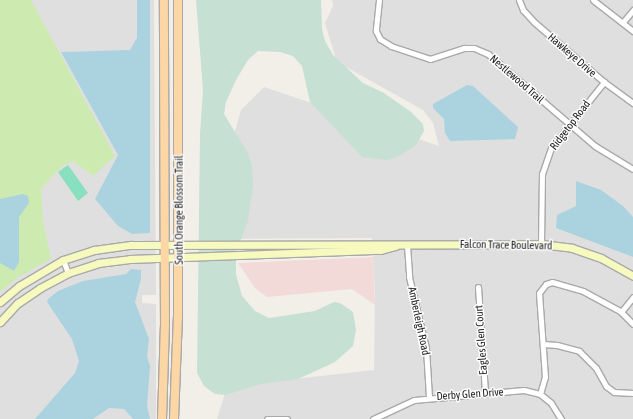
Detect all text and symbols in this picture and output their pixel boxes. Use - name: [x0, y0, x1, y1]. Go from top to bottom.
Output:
- street label: Hawkeye Drive: [545, 30, 599, 80]
- street label: Nestlewood Trail: [487, 52, 547, 106]
- street label: Ridgetop Road: [547, 98, 593, 152]
- street label: South Orange Blossom Trail: [172, 155, 186, 265]
- street label: Falcon Trace Boulevard: [460, 238, 552, 252]
- street label: Amberleigh Road: [405, 286, 433, 356]
- street label: Eagles Glen Court: [472, 305, 490, 375]
- street label: Derby Glen Drive: [436, 385, 504, 403]

